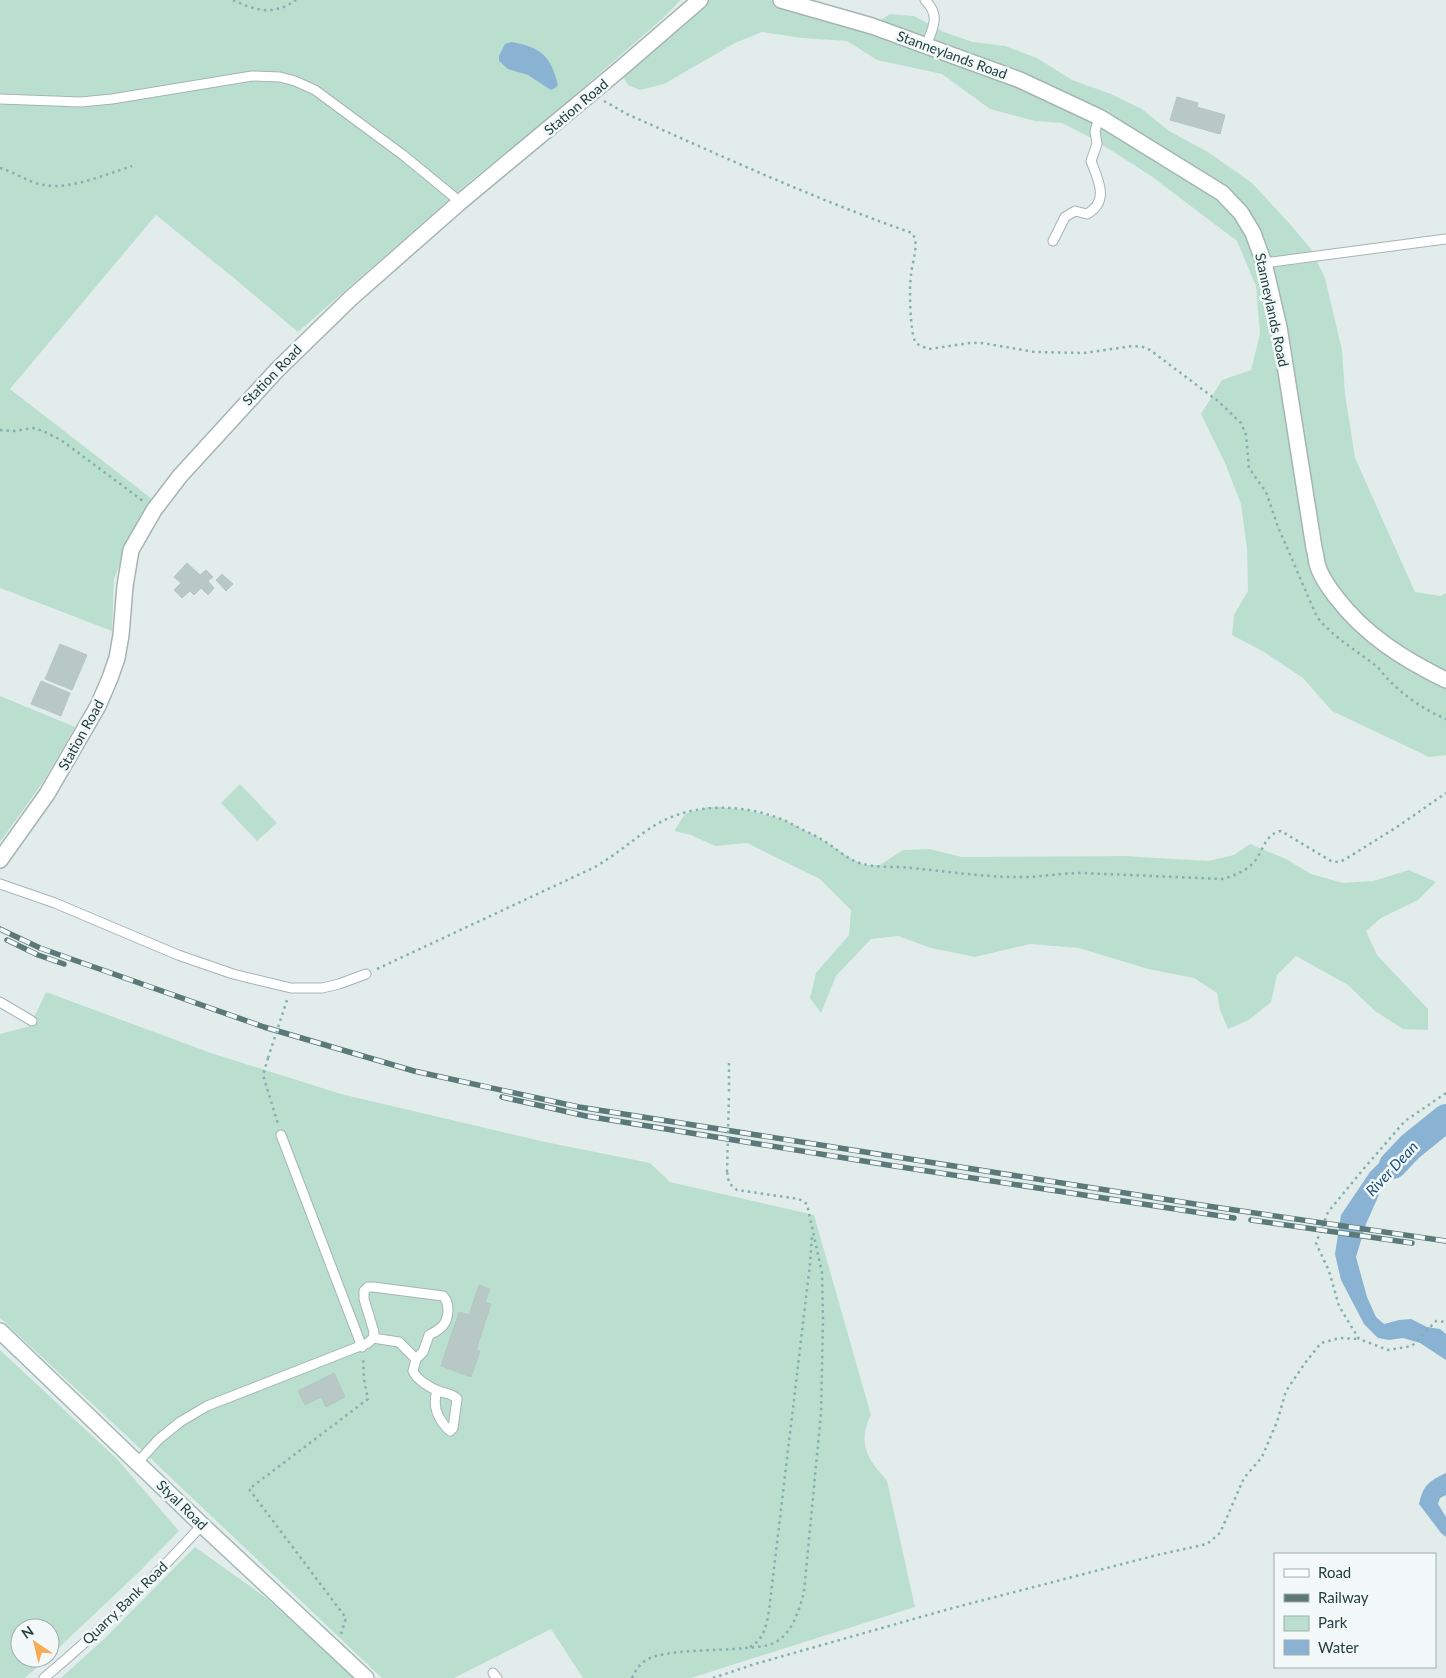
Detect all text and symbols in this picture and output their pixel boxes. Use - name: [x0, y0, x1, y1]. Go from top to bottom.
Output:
- street label: Stanneylands Road: [895, 27, 1010, 82]
- street label: Station Road: [540, 75, 611, 138]
- street label: Stanneylands Road: [1252, 251, 1293, 368]
- street label: Station Road: [238, 341, 305, 409]
- street label: Station Road: [54, 696, 107, 773]
- water label: River Dean: [1361, 1137, 1421, 1199]
- street label: Styal Road: [153, 1476, 211, 1533]
- legend: [1274, 1553, 1436, 1668]
- street label: Quarry Bank Road: [78, 1558, 171, 1648]
- text: Road: [1318, 1563, 1351, 1581]
- text: Railway: [1318, 1588, 1369, 1606]
- text: Park: [1318, 1613, 1348, 1631]
- north arrow: [10, 1618, 60, 1668]
- text: N: [18, 1622, 37, 1642]
- text: Water: [1318, 1638, 1359, 1656]

